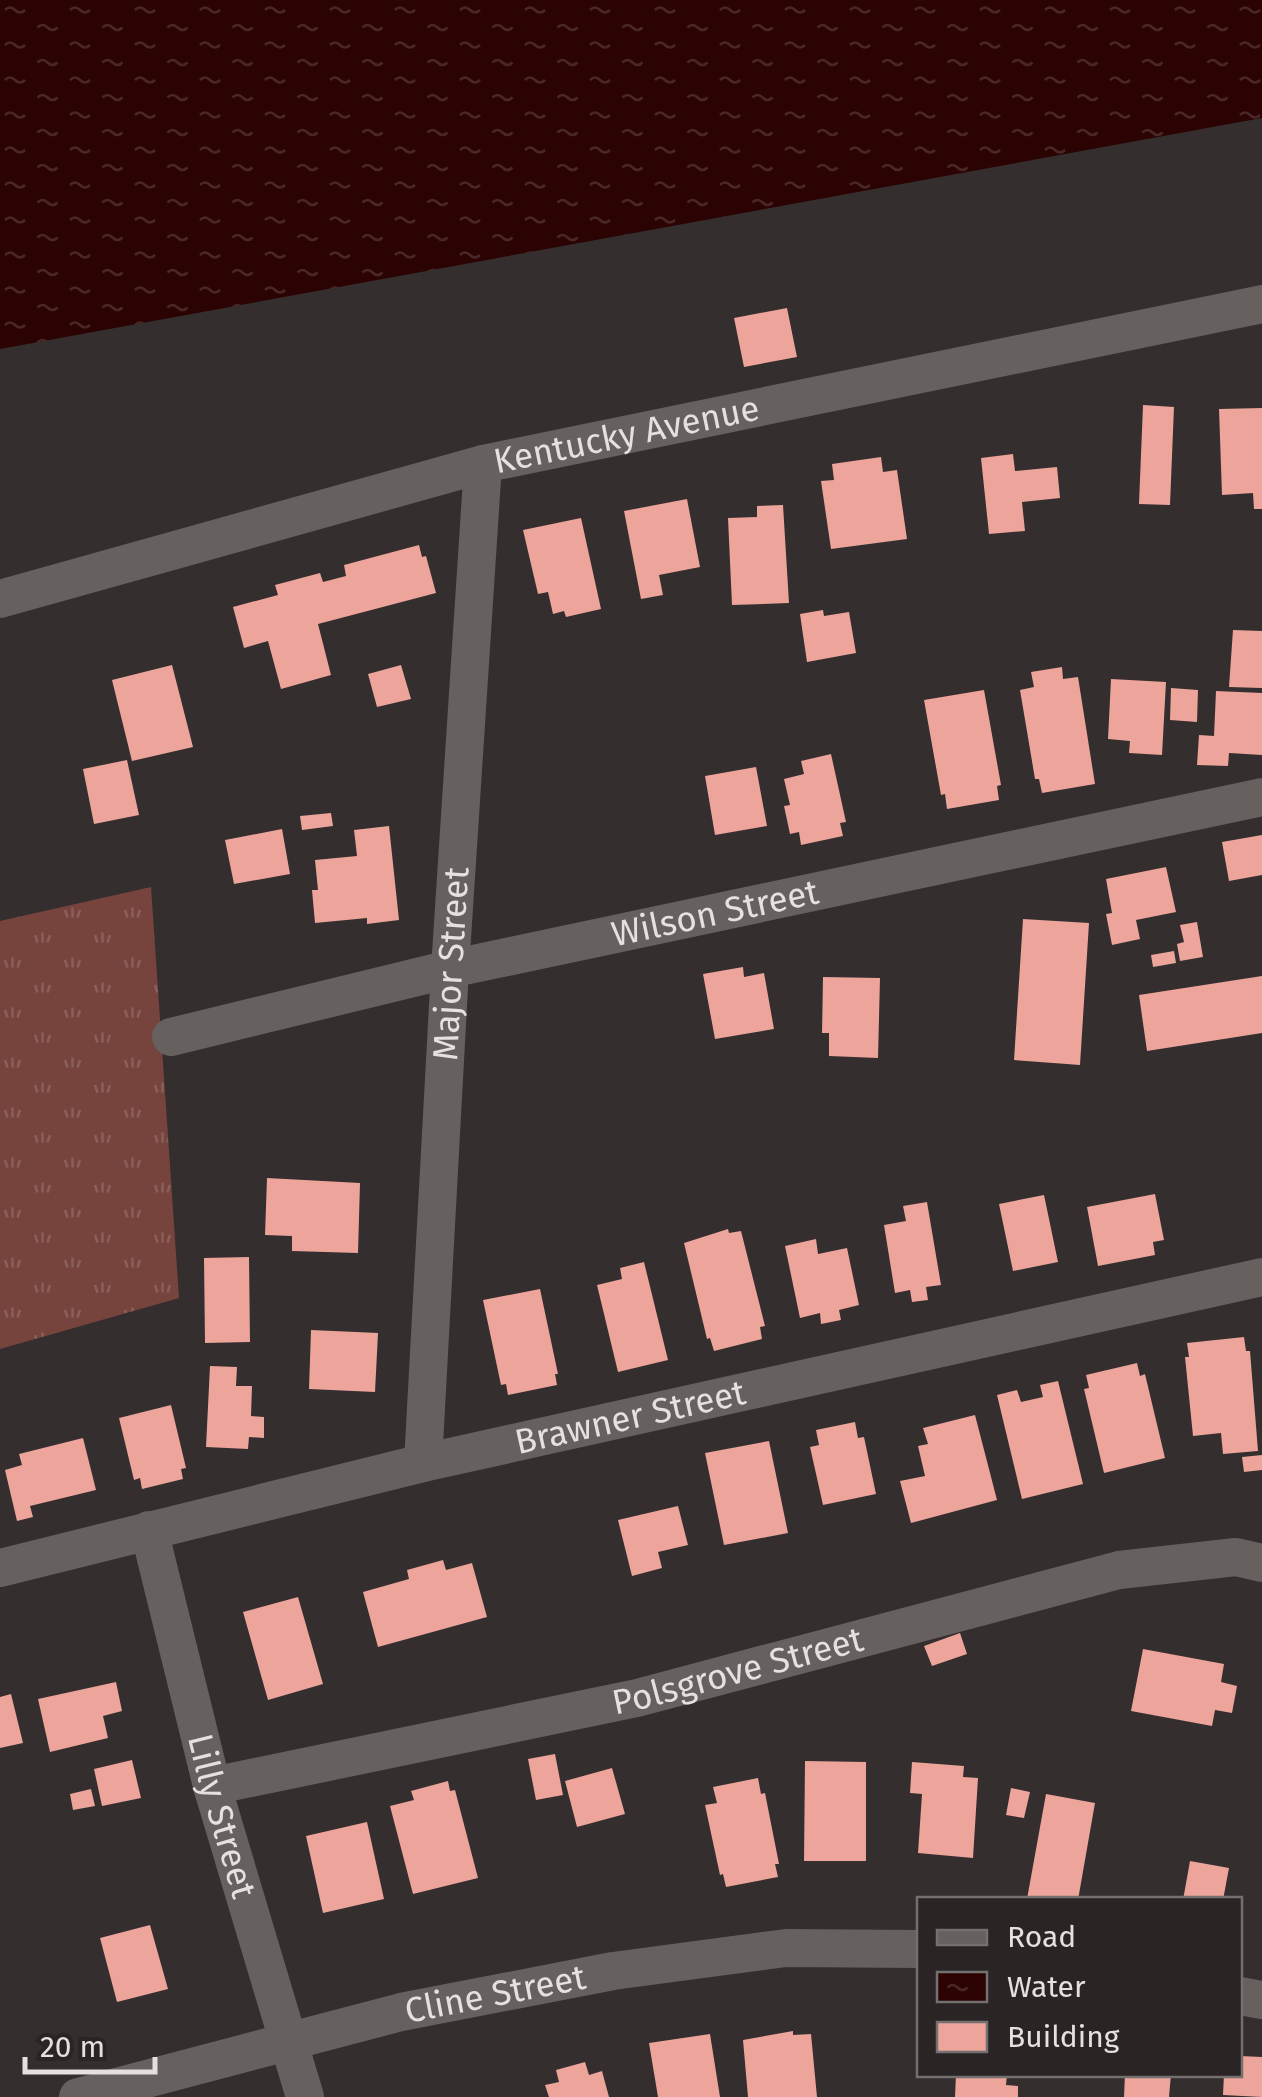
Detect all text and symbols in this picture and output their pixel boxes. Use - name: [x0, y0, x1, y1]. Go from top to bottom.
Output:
- street label: Kentucky Avenue: [490, 387, 763, 482]
- street label: Major Street: [424, 865, 478, 1062]
- street label: Wilson Street: [608, 870, 823, 955]
- street label: Brawner Street: [511, 1371, 750, 1463]
- street label: Polsgrove Street: [608, 1618, 868, 1724]
- street label: Lilly Street: [179, 1729, 265, 1903]
- legend: [917, 1897, 1242, 2077]
- text: Road: [1007, 1919, 1076, 1955]
- street label: Cline Street: [401, 1956, 590, 2032]
- text: Water: [1007, 1969, 1086, 2005]
- scale bar: [25, 2012, 155, 2074]
- text: Building: [1007, 2019, 1120, 2055]
- text: 20 m: [40, 2029, 105, 2065]

